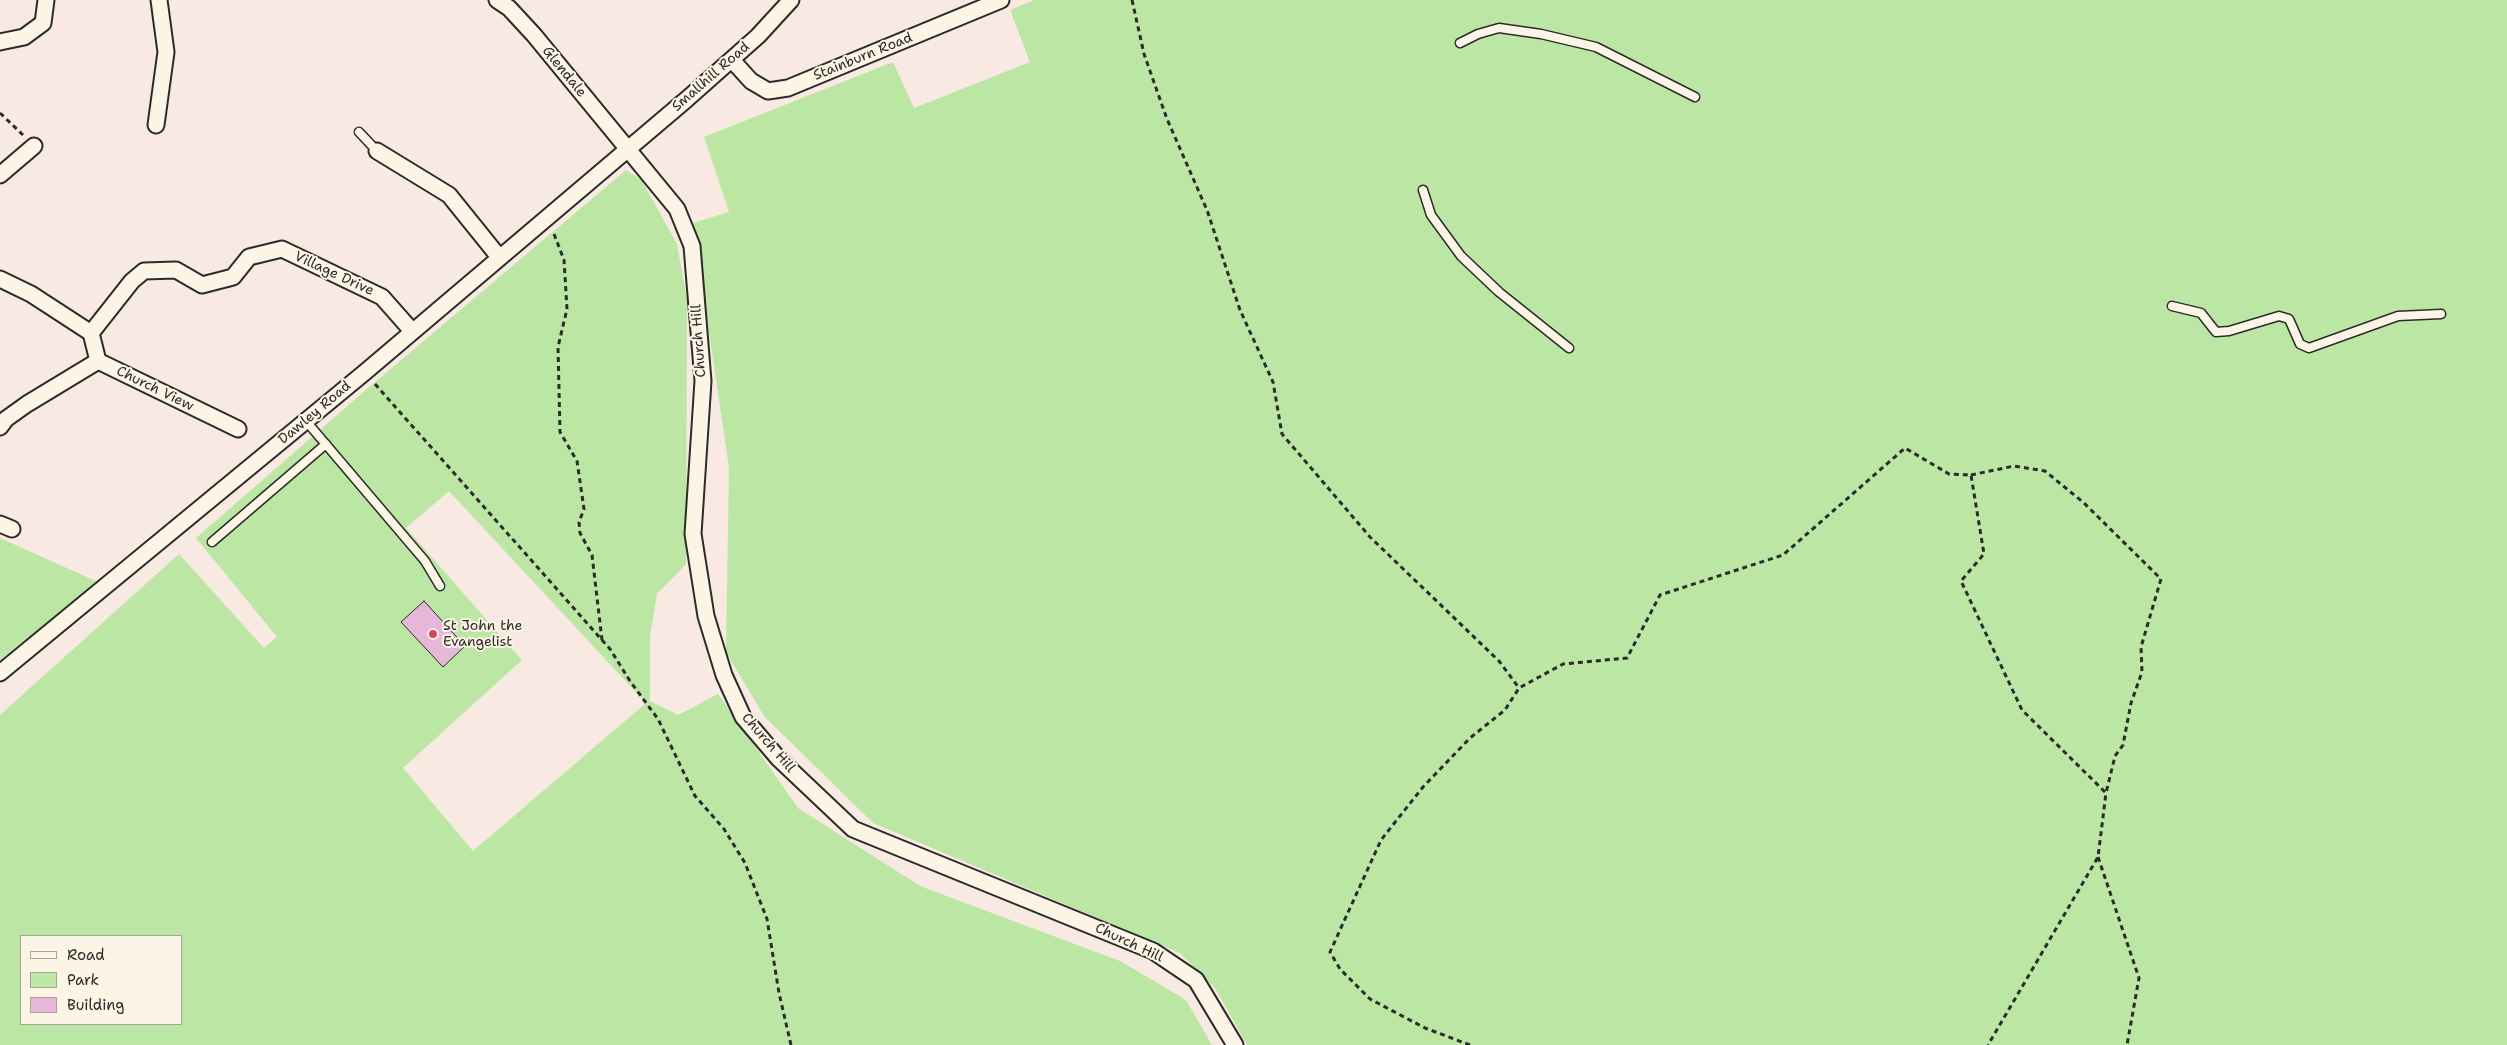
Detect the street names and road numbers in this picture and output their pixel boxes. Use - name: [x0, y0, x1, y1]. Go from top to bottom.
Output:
- street label: Stainburn Road: [811, 29, 915, 85]
- street label: Smallhill Road: [669, 39, 753, 115]
- street label: Glendale: [538, 43, 590, 101]
- street label: Village Drive: [292, 248, 376, 300]
- street label: Church Hill: [688, 304, 710, 378]
- street label: Church View: [114, 363, 196, 415]
- street label: Dawley Road: [275, 378, 355, 448]
- street label: Church Hill: [738, 710, 798, 776]
- street label: Church Hill: [1092, 920, 1166, 966]

